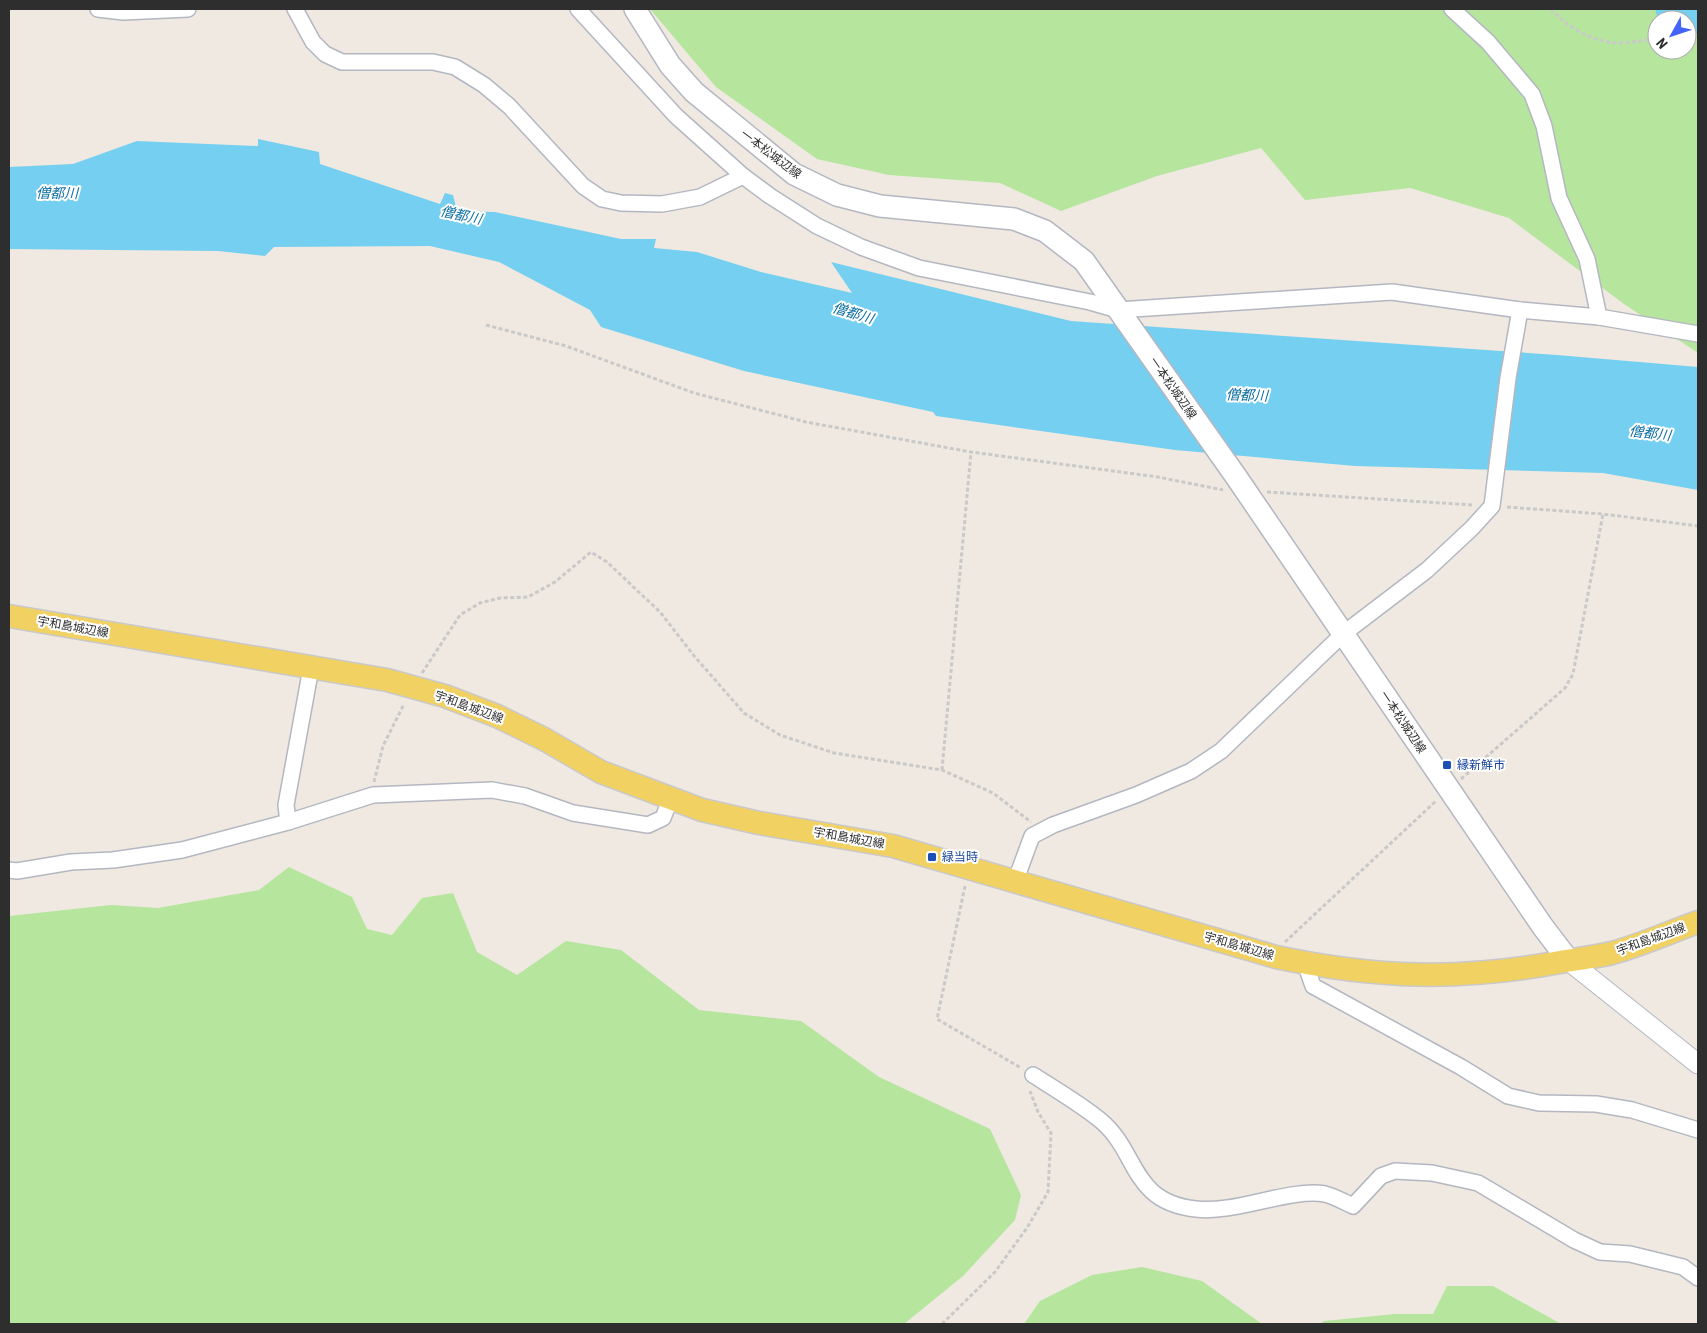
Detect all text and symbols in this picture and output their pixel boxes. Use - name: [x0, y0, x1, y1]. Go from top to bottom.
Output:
- north arrow: [1647, 10, 1697, 60]
- text: N: [1653, 35, 1671, 52]
- street label: 一本松城辺線: [738, 127, 804, 181]
- water label: 僧都川: [36, 185, 80, 201]
- water label: 僧都川: [439, 203, 485, 228]
- water label: 僧都川: [831, 299, 877, 327]
- street label: 一本松城辺線: [1147, 354, 1199, 422]
- water label: 僧都川: [1226, 386, 1270, 404]
- water label: 僧都川: [1628, 423, 1674, 444]
- street label: 宇和島城辺線: [36, 614, 110, 640]
- street label: 宇和島城辺線: [433, 688, 505, 726]
- street label: 一本松城辺線: [1377, 688, 1429, 756]
- place label: 縁新鮮市: [1457, 758, 1505, 772]
- marker: 縁新鮮市: [1441, 759, 1453, 771]
- street label: 宇和島城辺線: [812, 825, 886, 851]
- place label: 緑当時: [942, 850, 978, 864]
- marker: 緑当時: [926, 851, 938, 863]
- street label: 宇和島城辺線: [1615, 920, 1687, 958]
- street label: 宇和島城辺線: [1202, 929, 1276, 963]

